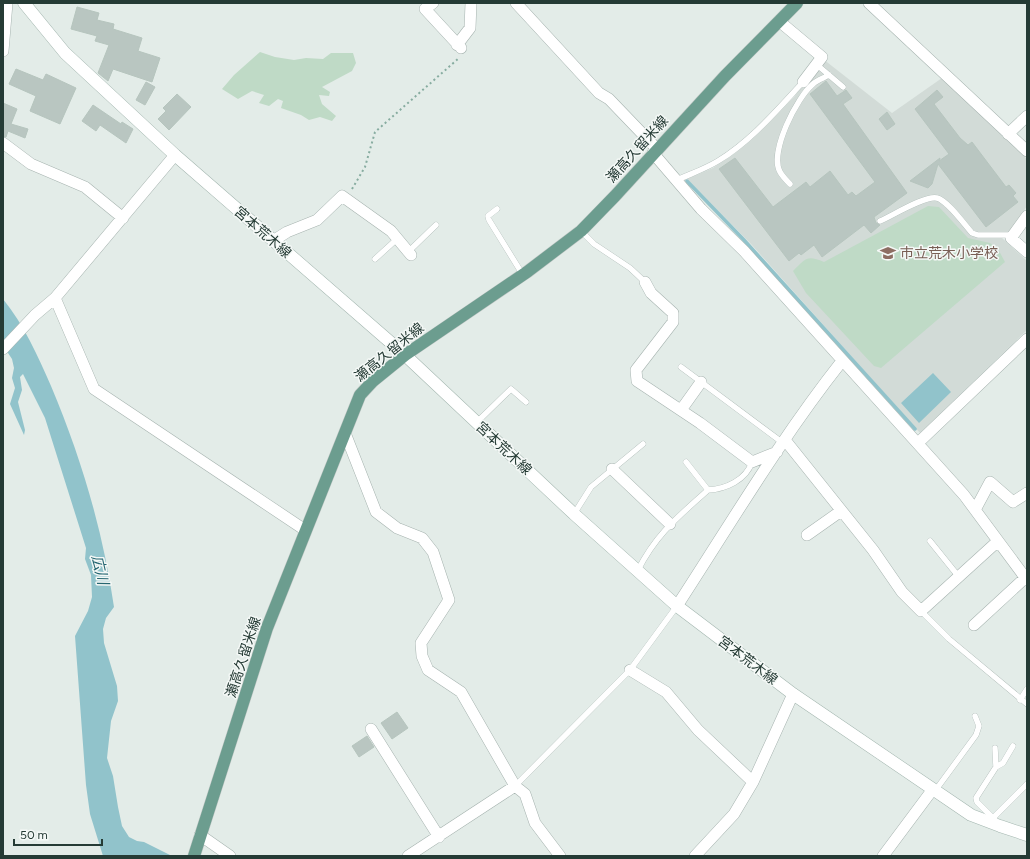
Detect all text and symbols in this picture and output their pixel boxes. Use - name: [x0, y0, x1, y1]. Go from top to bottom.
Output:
- street label: 瀬高久留米線: [603, 112, 672, 186]
- street label: 宮本荒木線: [231, 203, 295, 262]
- school or university icon: 市立荒木小学校: [879, 244, 897, 262]
- place label: 市立荒木小学校: [900, 245, 998, 262]
- street label: 瀬高久留米線: [351, 319, 427, 385]
- street label: 宮本荒木線: [472, 418, 535, 478]
- water label: 広川: [88, 553, 113, 589]
- street label: 瀬高久留米線: [222, 615, 265, 700]
- street label: 宮本荒木線: [715, 633, 781, 688]
- scale bar: [14, 821, 102, 847]
- text: 50 m: [20, 828, 48, 842]

